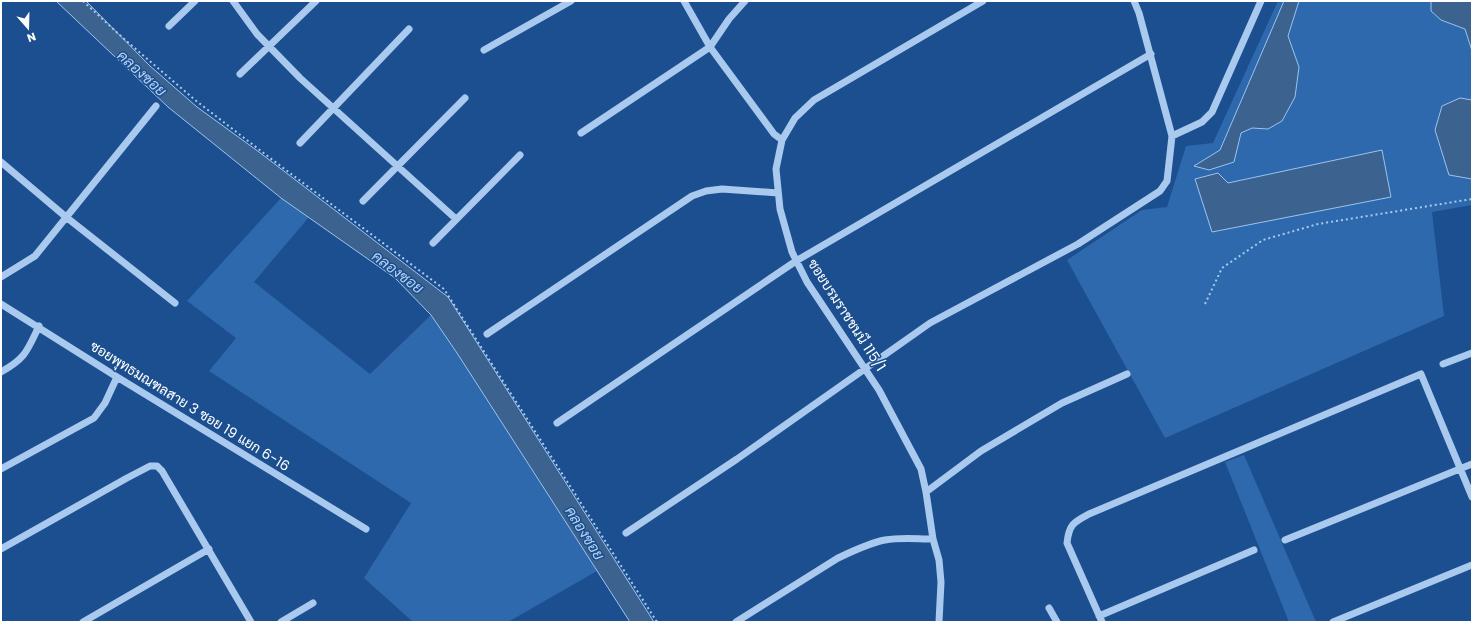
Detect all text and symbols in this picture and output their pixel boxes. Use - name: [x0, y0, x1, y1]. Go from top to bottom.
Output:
- north arrow: [8, 8, 48, 48]
- text: N: [25, 28, 38, 46]
- water label: คลองซอย: [113, 45, 172, 101]
- water label: คลองซอย: [368, 246, 429, 299]
- street label: ซอยบรมราชชนนี 115/1: [803, 255, 891, 375]
- street label: ซอยพุทธมณฑลสาย 3 ซอย 19 แยก 6-16: [86, 336, 294, 476]
- water label: คลองซอย: [560, 502, 610, 564]

